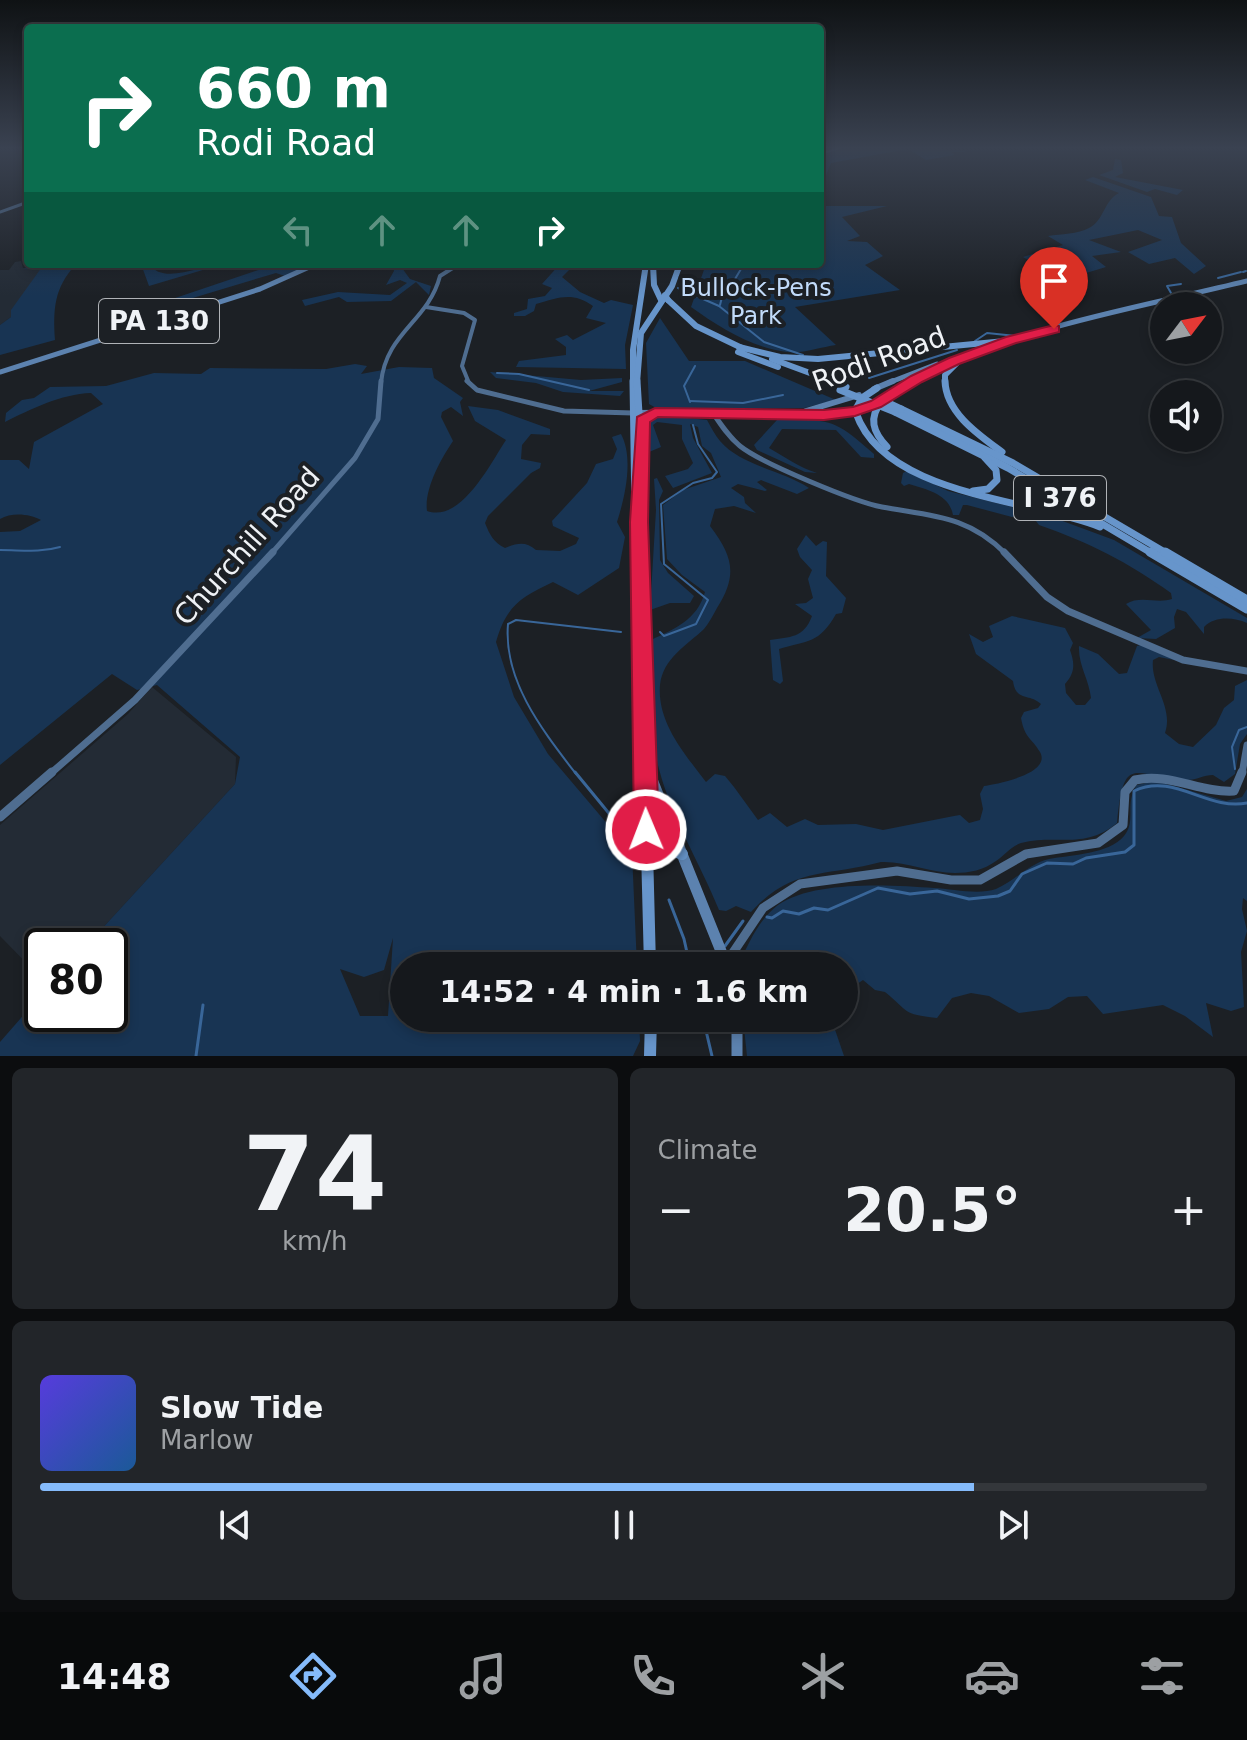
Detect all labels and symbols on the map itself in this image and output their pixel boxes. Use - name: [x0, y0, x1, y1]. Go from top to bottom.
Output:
- pin: [1020, 247, 1088, 329]
- park label: Bullock-Pens Park: [680, 274, 832, 330]
- north arrow: [1150, 292, 1222, 364]
- road number: PA 130: [99, 299, 219, 343]
- street label: Rodi Road: [808, 320, 950, 398]
- street label: Churchill Road: [167, 460, 327, 632]
- road number: I 376: [1014, 476, 1106, 520]
- position arrow: [604, 788, 688, 872]
- speed limit sign: 80: [24, 928, 128, 1032]

